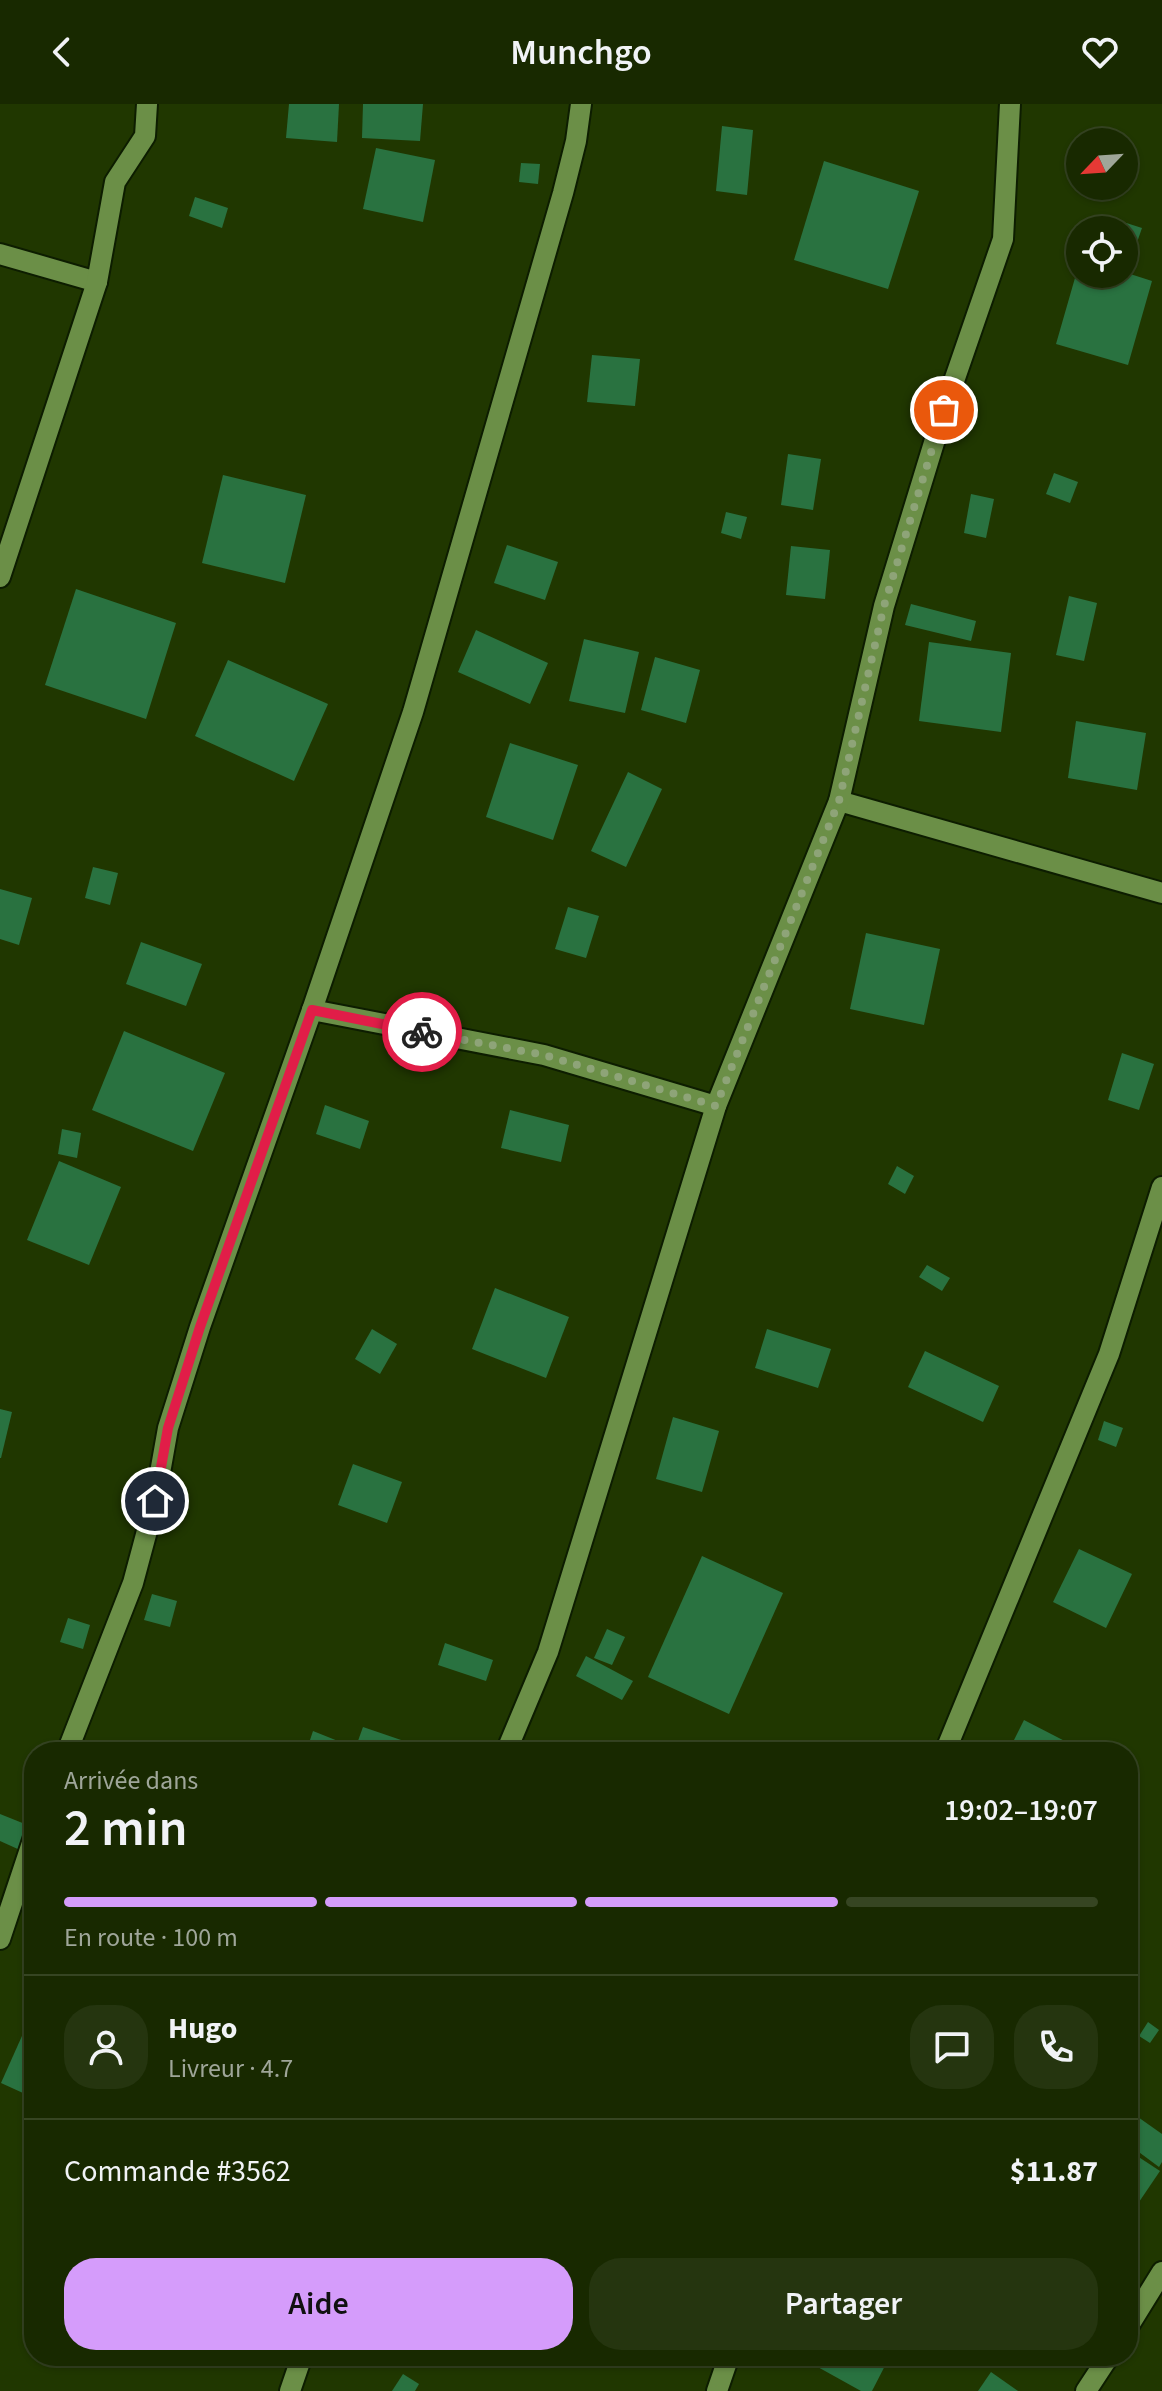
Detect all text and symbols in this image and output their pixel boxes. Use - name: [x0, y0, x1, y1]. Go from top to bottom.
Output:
- text: Munchgo: [510, 27, 652, 78]
- icon: back: [40, 30, 84, 74]
- icon: heart: [1078, 30, 1122, 74]
- north arrow: [1066, 128, 1138, 200]
- map controls: [1066, 128, 1138, 288]
- button: locate: [1066, 216, 1138, 288]
- pin: [910, 376, 978, 444]
- icon: bag: [922, 388, 966, 432]
- courier: [382, 992, 462, 1072]
- icon: bike: [400, 1010, 444, 1054]
- pin: [121, 1467, 189, 1535]
- icon: home: [133, 1479, 177, 1523]
- text: Arrivée dans: [64, 1762, 198, 1799]
- text: 19:02–19:07: [944, 1789, 1098, 1832]
- text: 2 min: [64, 1792, 188, 1866]
- text: En route · 100 m: [64, 1919, 238, 1956]
- button: person: [64, 2005, 148, 2089]
- button: chat: [910, 2005, 994, 2089]
- button: phone: [1014, 2005, 1098, 2089]
- text: Hugo: [168, 2007, 237, 2050]
- text: Livreur · 4.7: [168, 2050, 293, 2087]
- text: Commande #3562: [64, 2150, 291, 2193]
- text: $11.87: [1010, 2150, 1098, 2193]
- button: Aide: [64, 2258, 573, 2350]
- button: Partager: [589, 2258, 1098, 2350]

